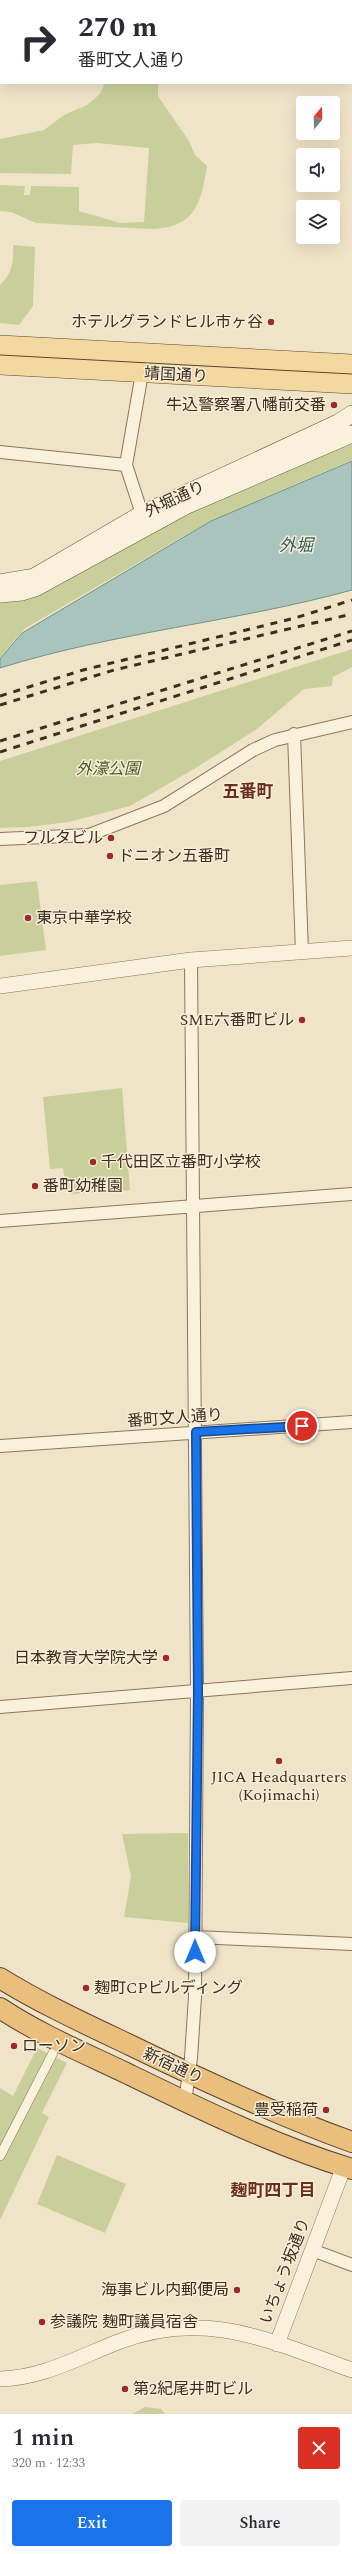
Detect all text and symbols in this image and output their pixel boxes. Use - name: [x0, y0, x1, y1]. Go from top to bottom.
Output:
- text: 270 m: [78, 6, 157, 49]
- icon: right: [12, 16, 64, 68]
- text: 番町文人通り: [78, 47, 186, 74]
- north arrow: [296, 96, 340, 140]
- map controls: [296, 96, 340, 244]
- button: sound: [296, 148, 340, 192]
- button: layers: [296, 200, 340, 244]
- place label: ホテルグランドヒル市ヶ谷: [71, 310, 263, 334]
- marker: ホテルグランドヒル市ヶ谷: [266, 317, 276, 327]
- street label: 靖国通り: [143, 361, 209, 389]
- place label: 牛込警察署八幡前交番: [166, 393, 326, 417]
- marker: 牛込警察署八幡前交番: [329, 400, 339, 410]
- street label: 外堀通り: [141, 475, 209, 523]
- water label: 外堀: [279, 533, 316, 559]
- park label: 外濠公園: [76, 757, 142, 781]
- district label: 五番町: [223, 779, 274, 805]
- place label: フルタビル: [23, 826, 103, 850]
- marker: フルタビル: [106, 833, 116, 843]
- place label: ドニオン五番町: [118, 844, 230, 868]
- marker: ドニオン五番町: [105, 851, 115, 861]
- place label: 東京中華学校: [36, 906, 132, 930]
- marker: 東京中華学校: [23, 913, 33, 923]
- place label: SME六番町ビル: [180, 1008, 294, 1032]
- marker: SME六番町ビル: [297, 1015, 307, 1025]
- place label: 千代田区立番町小学校: [101, 1150, 261, 1174]
- marker: 千代田区立番町小学校: [88, 1157, 98, 1167]
- place label: 番町幼稚園: [43, 1174, 123, 1198]
- marker: 番町幼稚園: [30, 1181, 40, 1191]
- street label: 番町文人通り: [126, 1403, 224, 1433]
- pin: [285, 1409, 319, 1443]
- icon: arrive: [291, 1415, 313, 1437]
- place label: 日本教育大学院大学: [14, 1646, 158, 1670]
- marker: 日本教育大学院大学: [161, 1653, 171, 1663]
- marker: JICA Headquarters (Kojimachi): [274, 1756, 284, 1766]
- place label: JICA Headquarters (Kojimachi): [211, 1765, 347, 1807]
- position arrow: [174, 1931, 216, 1973]
- place label: 麹町CPビルディング: [94, 1976, 243, 2000]
- marker: 麹町CPビルディング: [81, 1983, 91, 1993]
- place label: ローソン: [22, 2034, 86, 2058]
- marker: ローソン: [9, 2041, 19, 2051]
- street label: 新宿通り: [139, 2042, 207, 2090]
- place label: 豊受稲荷: [254, 2098, 318, 2122]
- marker: 豊受稲荷: [321, 2105, 331, 2115]
- district label: 麹町四丁目: [231, 2178, 316, 2204]
- street label: いちょう坂通り: [254, 2214, 316, 2328]
- place label: 海事ビル内郵便局: [101, 2278, 229, 2302]
- marker: 海事ビル内郵便局: [232, 2285, 242, 2295]
- place label: 参議院 麹町議員宿舎: [50, 2310, 198, 2334]
- marker: 参議院 麹町議員宿舎: [37, 2317, 47, 2327]
- place label: 第2紀尾井町ビル: [133, 2377, 253, 2401]
- marker: 第2紀尾井町ビル: [120, 2384, 130, 2394]
- text: 1 min: [12, 2420, 74, 2456]
- button: close: [298, 2427, 340, 2469]
- text: 320 m · 12:33: [12, 2453, 85, 2473]
- button: Exit: [12, 2500, 172, 2546]
- button: Share: [180, 2500, 340, 2546]

